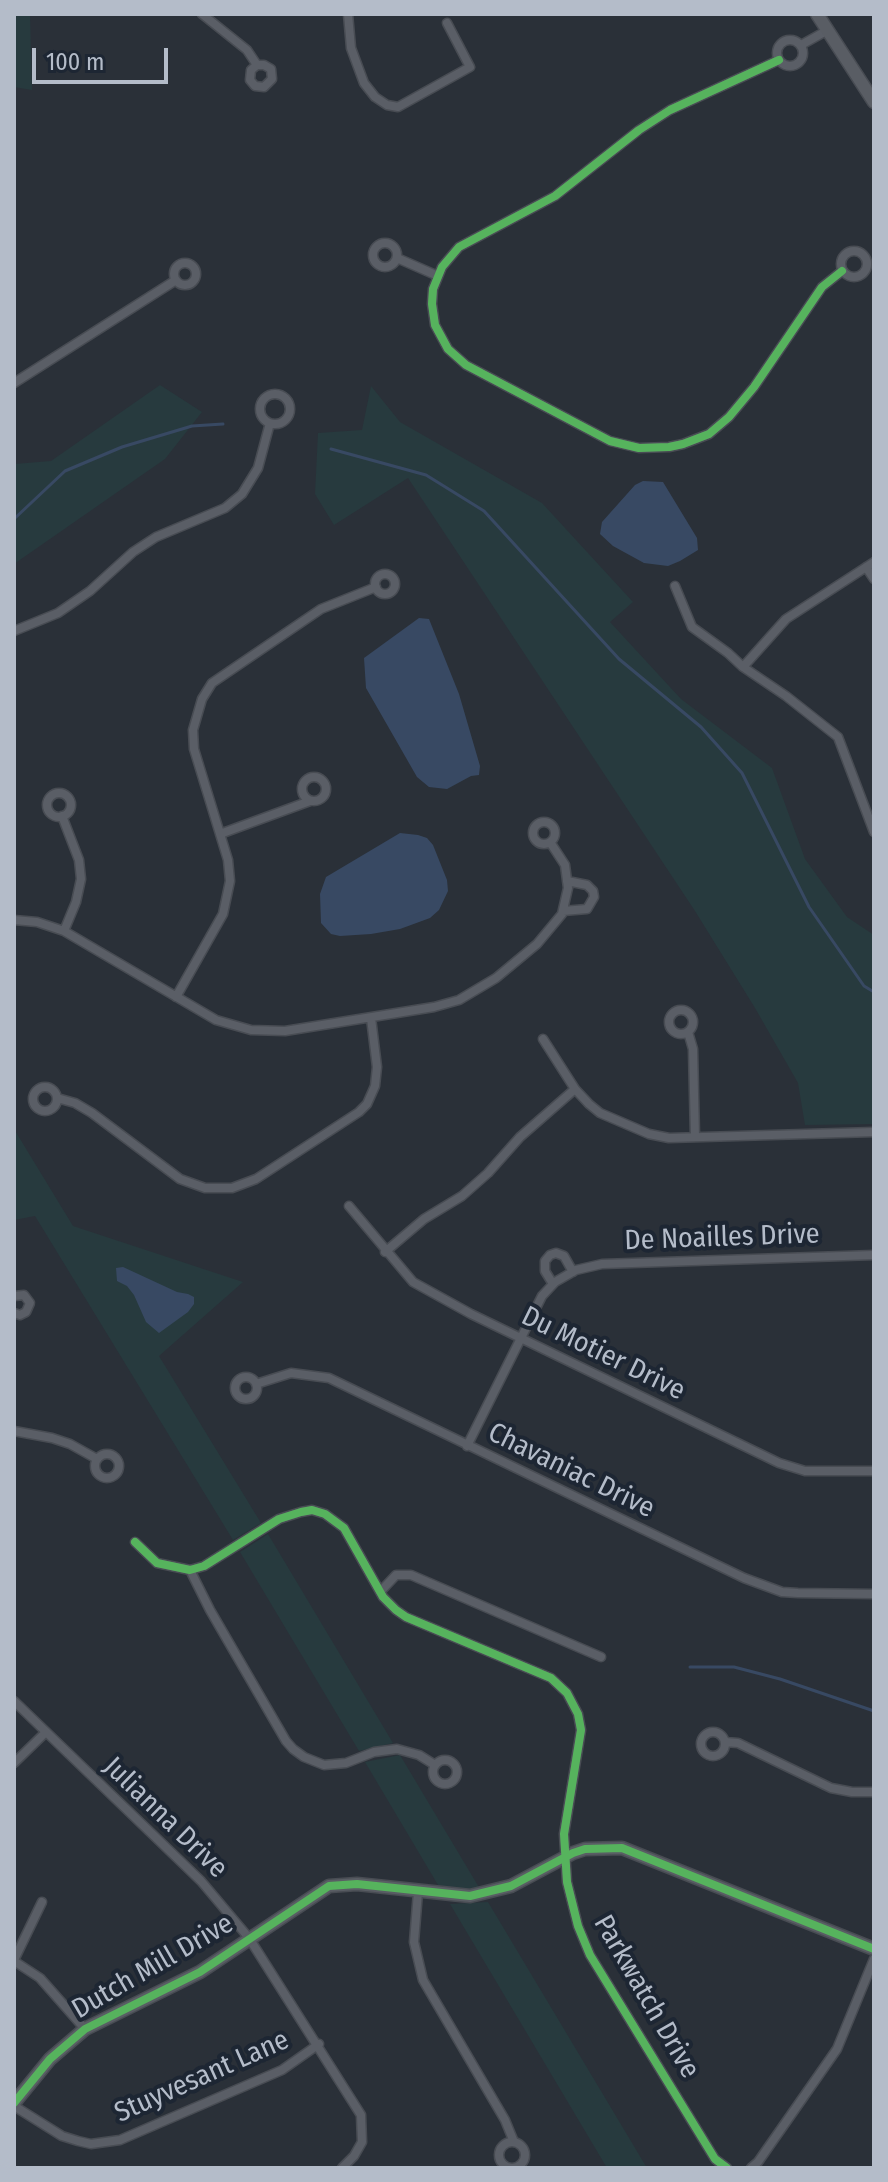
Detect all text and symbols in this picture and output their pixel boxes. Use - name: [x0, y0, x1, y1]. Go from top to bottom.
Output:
- scale bar: [36, 32, 172, 82]
- text: 100 m: [46, 48, 104, 76]
- street label: De Noailles Drive: [624, 1218, 820, 1258]
- street label: Du Motier Drive: [516, 1300, 690, 1408]
- street label: Chavaniac Drive: [482, 1416, 660, 1526]
- street label: Julianna Drive: [96, 1751, 234, 1885]
- street label: Dutch Mill Drive: [66, 1907, 240, 2027]
- street label: Parkwatch Drive: [586, 1909, 706, 2085]
- street label: Stuyvesant Lane: [110, 2024, 294, 2130]

